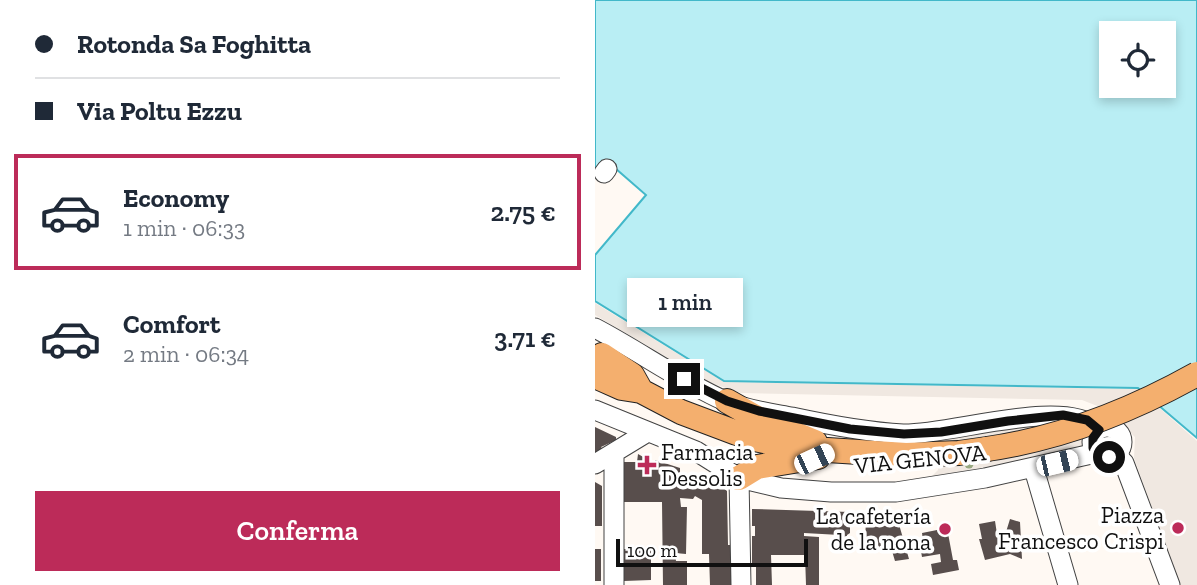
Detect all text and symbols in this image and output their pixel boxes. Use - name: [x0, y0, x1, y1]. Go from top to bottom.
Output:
- map controls: [1099, 21, 1176, 98]
- button: locate: [1099, 21, 1176, 98]
- text: Rotonda Sa Foghitta: [77, 28, 311, 60]
- text: Via Poltu Ezzu: [77, 95, 242, 127]
- icon: car: [39, 181, 102, 244]
- text: Economy: [123, 182, 229, 214]
- text: 2.75 €: [491, 196, 556, 228]
- text: 1 min · 06:33: [123, 214, 245, 242]
- callout: 1 min: [626, 278, 742, 326]
- text: 1 min: [658, 288, 712, 316]
- icon: car: [39, 307, 102, 370]
- text: Comfort: [123, 308, 220, 340]
- text: 3.71 €: [494, 322, 556, 354]
- text: 2 min · 06:34: [123, 340, 249, 368]
- route end: [668, 363, 700, 395]
- place label: Farmacia Dessolis: [661, 438, 753, 492]
- street label: VIA GENOVA: [852, 438, 988, 480]
- car: [791, 441, 838, 477]
- route start: [1093, 441, 1125, 473]
- car: [1035, 448, 1080, 478]
- marker: Farmacia Dessolis: [639, 457, 655, 473]
- button: Conferma: [35, 491, 560, 571]
- place label: Piazza Francesco Crispi: [998, 501, 1164, 555]
- place label: La cafetería de la nona: [816, 502, 931, 556]
- marker: Piazza Francesco Crispi: [1170, 520, 1186, 536]
- marker: La cafetería de la nona: [937, 521, 953, 537]
- scale bar: [616, 536, 809, 568]
- text: 100 m: [627, 539, 677, 562]

